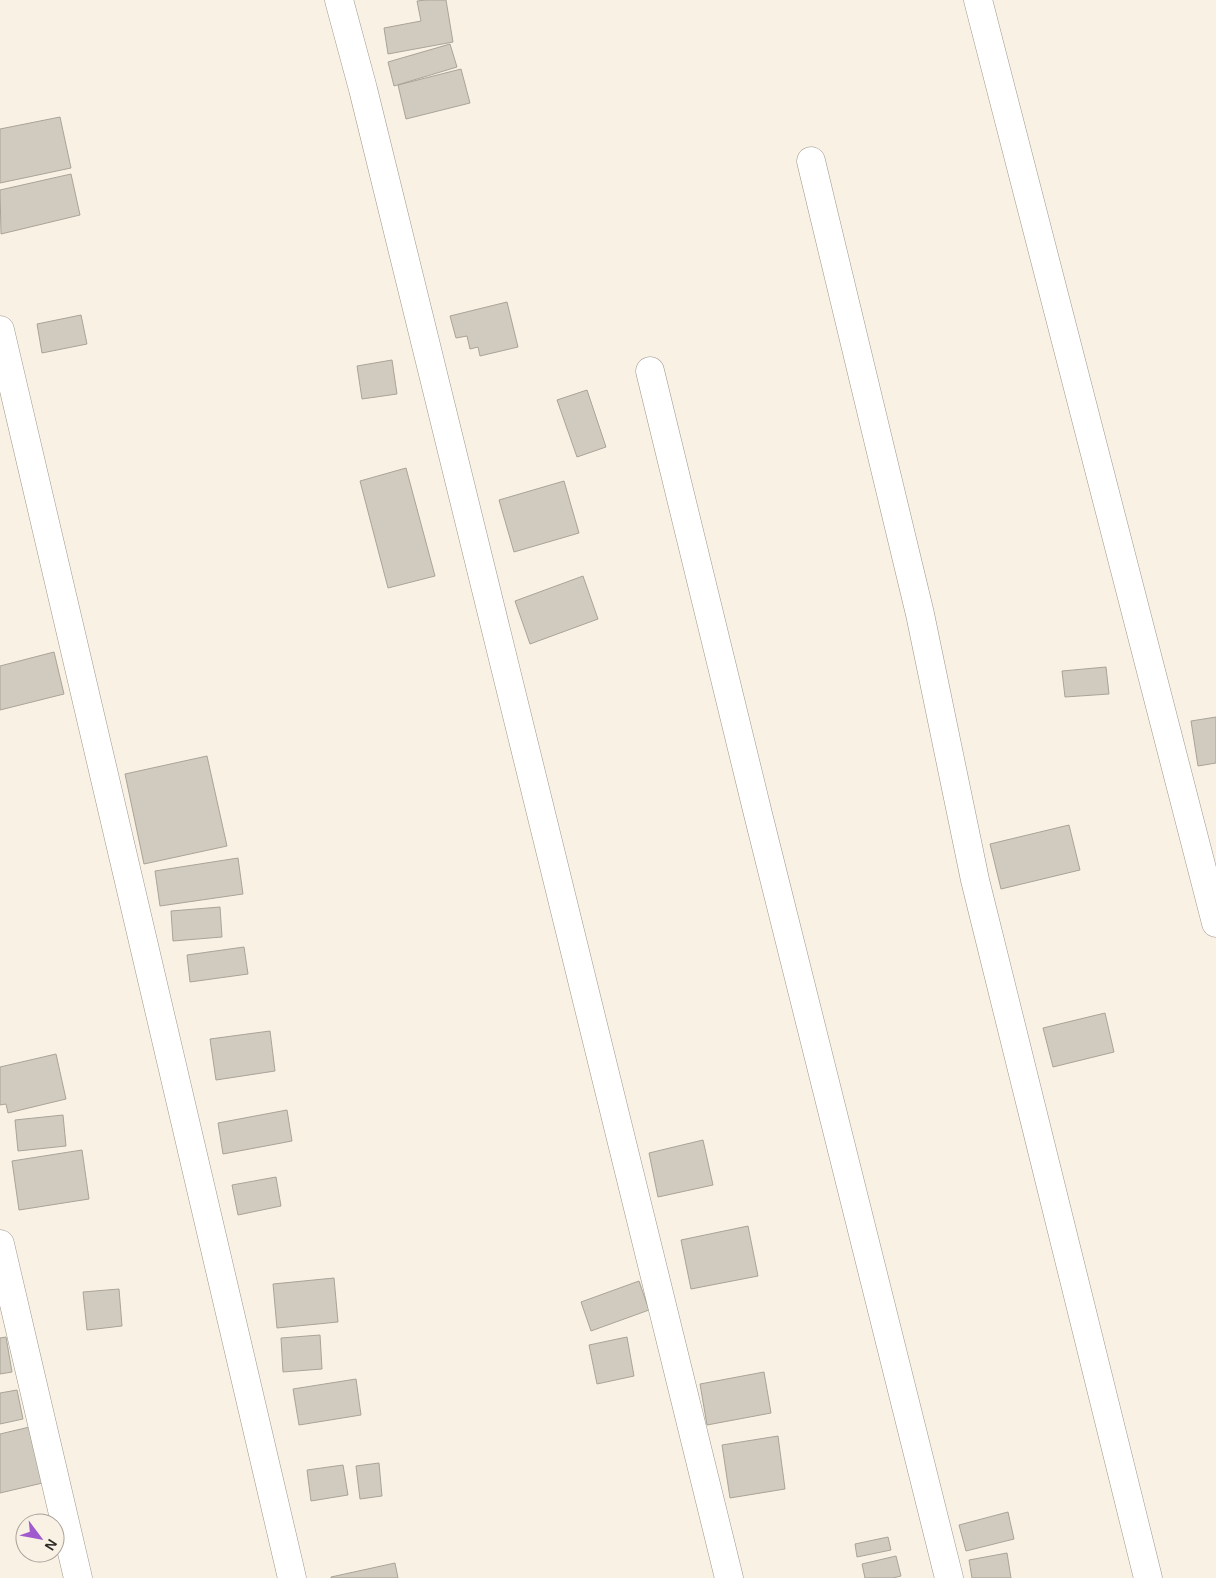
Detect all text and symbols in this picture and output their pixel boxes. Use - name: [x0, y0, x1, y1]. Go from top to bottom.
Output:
- north arrow: [15, 1513, 65, 1563]
- text: N: [42, 1536, 60, 1553]

